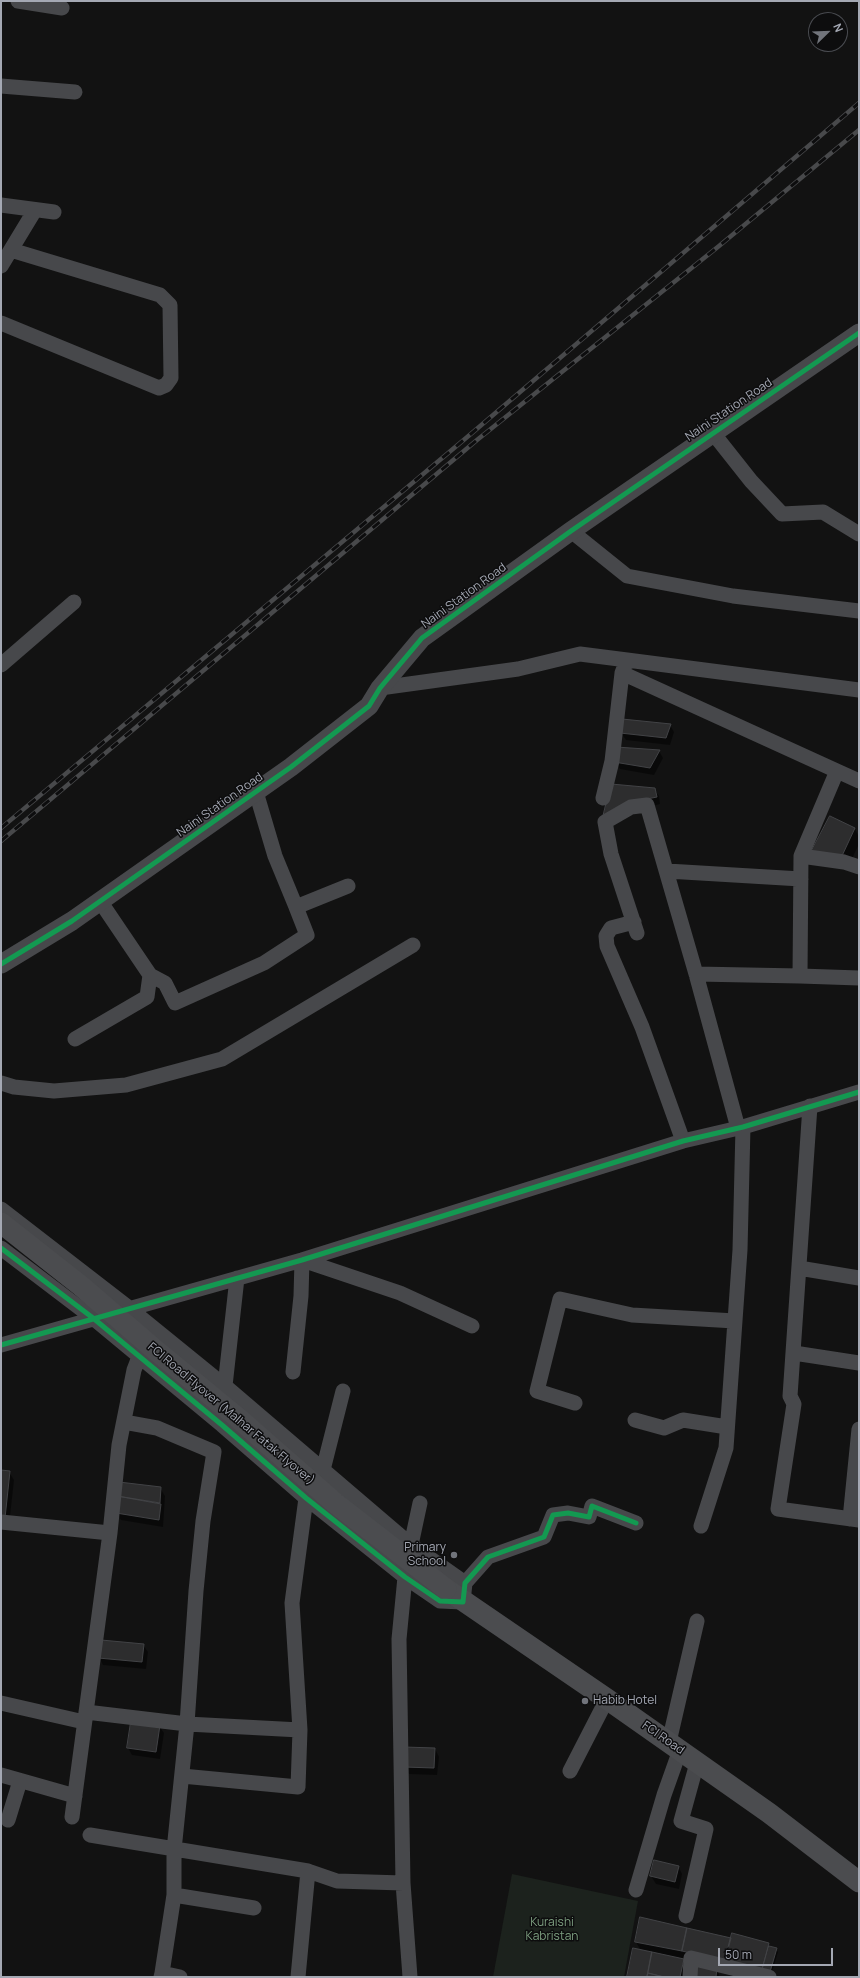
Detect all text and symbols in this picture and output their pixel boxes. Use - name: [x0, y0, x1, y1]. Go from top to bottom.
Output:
- north arrow: [808, 12, 848, 52]
- text: N: [830, 21, 847, 34]
- street label: Naini Station Road: [683, 376, 775, 444]
- street label: Naini Station Road: [419, 560, 509, 632]
- street label: Naini Station Road: [174, 770, 266, 840]
- street label: FCI Road Flyover (Malhar Fatak Flyover): [145, 1340, 317, 1488]
- place label: Primary School: [404, 1541, 446, 1569]
- marker: Primary School: [449, 1550, 459, 1560]
- place label: Habib Hotel: [593, 1694, 657, 1708]
- marker: Habib Hotel: [580, 1696, 590, 1706]
- street label: FCI Road: [639, 1718, 687, 1758]
- park label: Kuraishi Kabristan: [526, 1916, 578, 1944]
- scale bar: [720, 1940, 835, 1966]
- text: 50 m: [725, 1946, 752, 1963]

